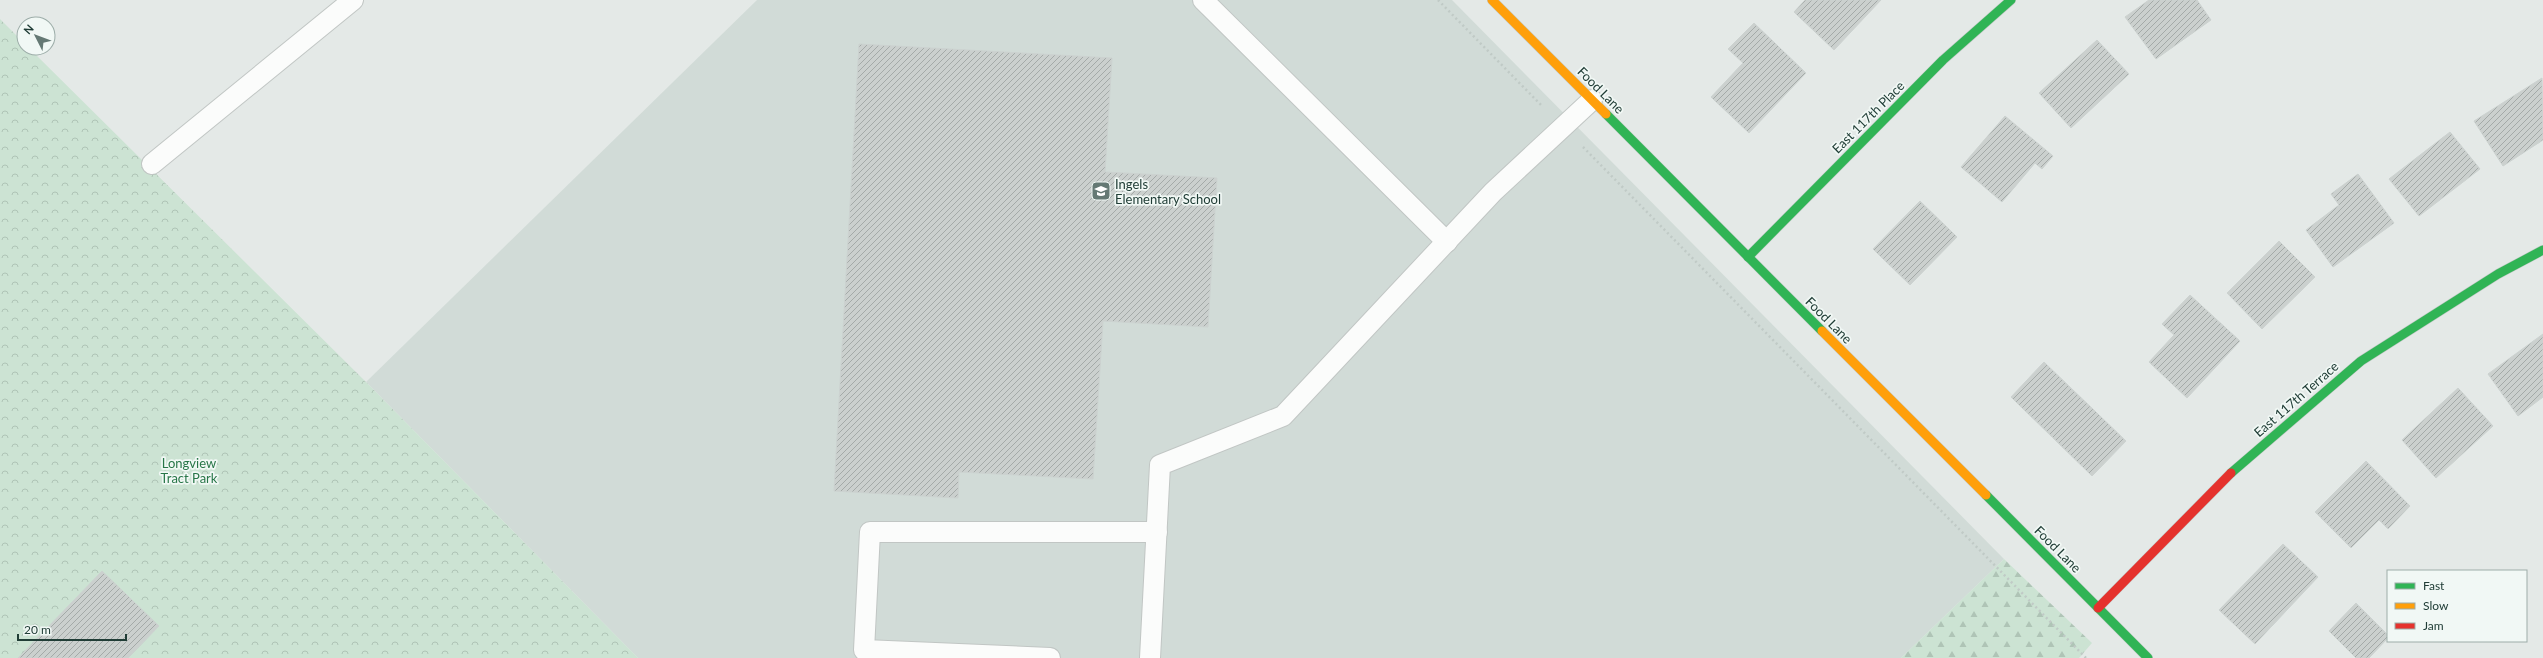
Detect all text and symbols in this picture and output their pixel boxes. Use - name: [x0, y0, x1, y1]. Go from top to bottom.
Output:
- north arrow: [16, 16, 56, 56]
- text: N: [21, 21, 36, 36]
- street label: Food Lane: [1574, 63, 1628, 117]
- street label: East 117th Place: [1829, 77, 1908, 156]
- place label: Ingels Elementary School: [1115, 176, 1221, 207]
- school or university icon: Ingels Elementary School: [1090, 180, 1112, 202]
- street label: Food Lane: [1802, 293, 1856, 347]
- street label: East 117th Terrace: [2250, 358, 2342, 440]
- park label: Longview Tract Park: [161, 455, 218, 486]
- street label: Food Lane: [2031, 522, 2085, 576]
- legend: [2387, 570, 2527, 642]
- text: Fast: [2423, 578, 2445, 593]
- text: Slow: [2423, 598, 2449, 613]
- scale bar: [18, 616, 126, 642]
- text: Jam: [2423, 618, 2444, 633]
- text: 20 m: [24, 622, 51, 637]

